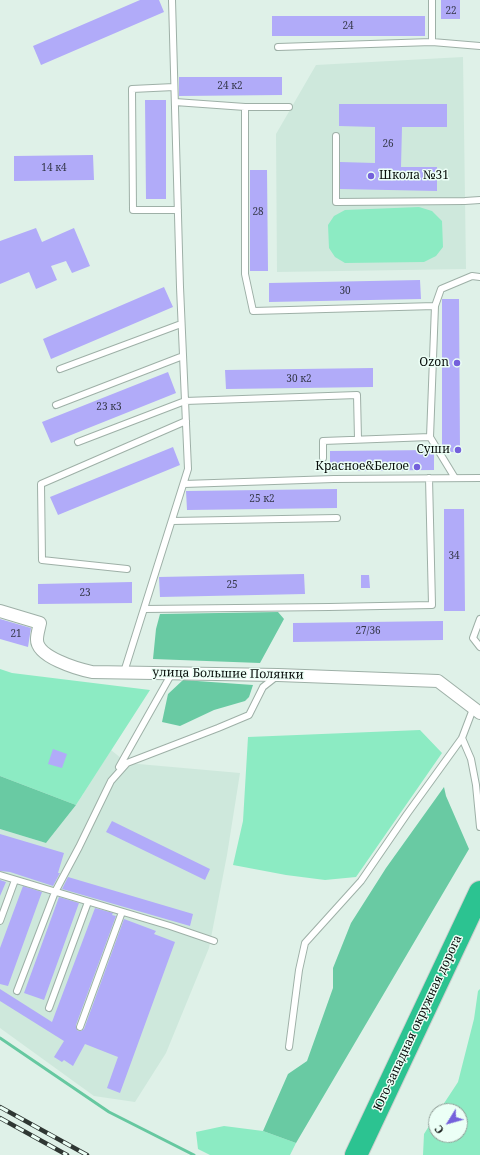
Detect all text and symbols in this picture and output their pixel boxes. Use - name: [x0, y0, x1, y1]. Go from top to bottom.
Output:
- house number: 22: [445, 5, 457, 17]
- house number: 24: [342, 20, 354, 32]
- house number: 24 к2: [217, 80, 243, 92]
- house number: 26: [382, 138, 394, 150]
- house number: 14 к4: [41, 162, 67, 174]
- place label: Школа №31: [379, 169, 449, 183]
- marker: Школа №31: [366, 171, 376, 181]
- house number: 28: [252, 206, 264, 218]
- house number: 30: [339, 285, 351, 297]
- place label: Ozon: [419, 356, 449, 370]
- marker: Ozon: [452, 358, 462, 368]
- house number: 30 к2: [286, 373, 312, 385]
- house number: 23 к3: [96, 401, 122, 413]
- place label: Суши: [416, 443, 450, 457]
- marker: Суши: [453, 445, 463, 455]
- place label: Красное&Белое: [315, 460, 409, 474]
- marker: Красное&Белое: [412, 462, 422, 472]
- house number: 25 к2: [249, 493, 275, 505]
- house number: 34: [448, 550, 460, 562]
- house number: 25: [226, 579, 238, 591]
- house number: 23: [79, 587, 91, 599]
- house number: 27/36: [355, 625, 381, 637]
- house number: 21: [10, 628, 22, 640]
- street label: улица Большие Полянки: [152, 665, 304, 683]
- street label: Юго-западная окружная дорога: [371, 933, 465, 1113]
- north arrow: [428, 1103, 468, 1143]
- text: С: [431, 1123, 447, 1137]

